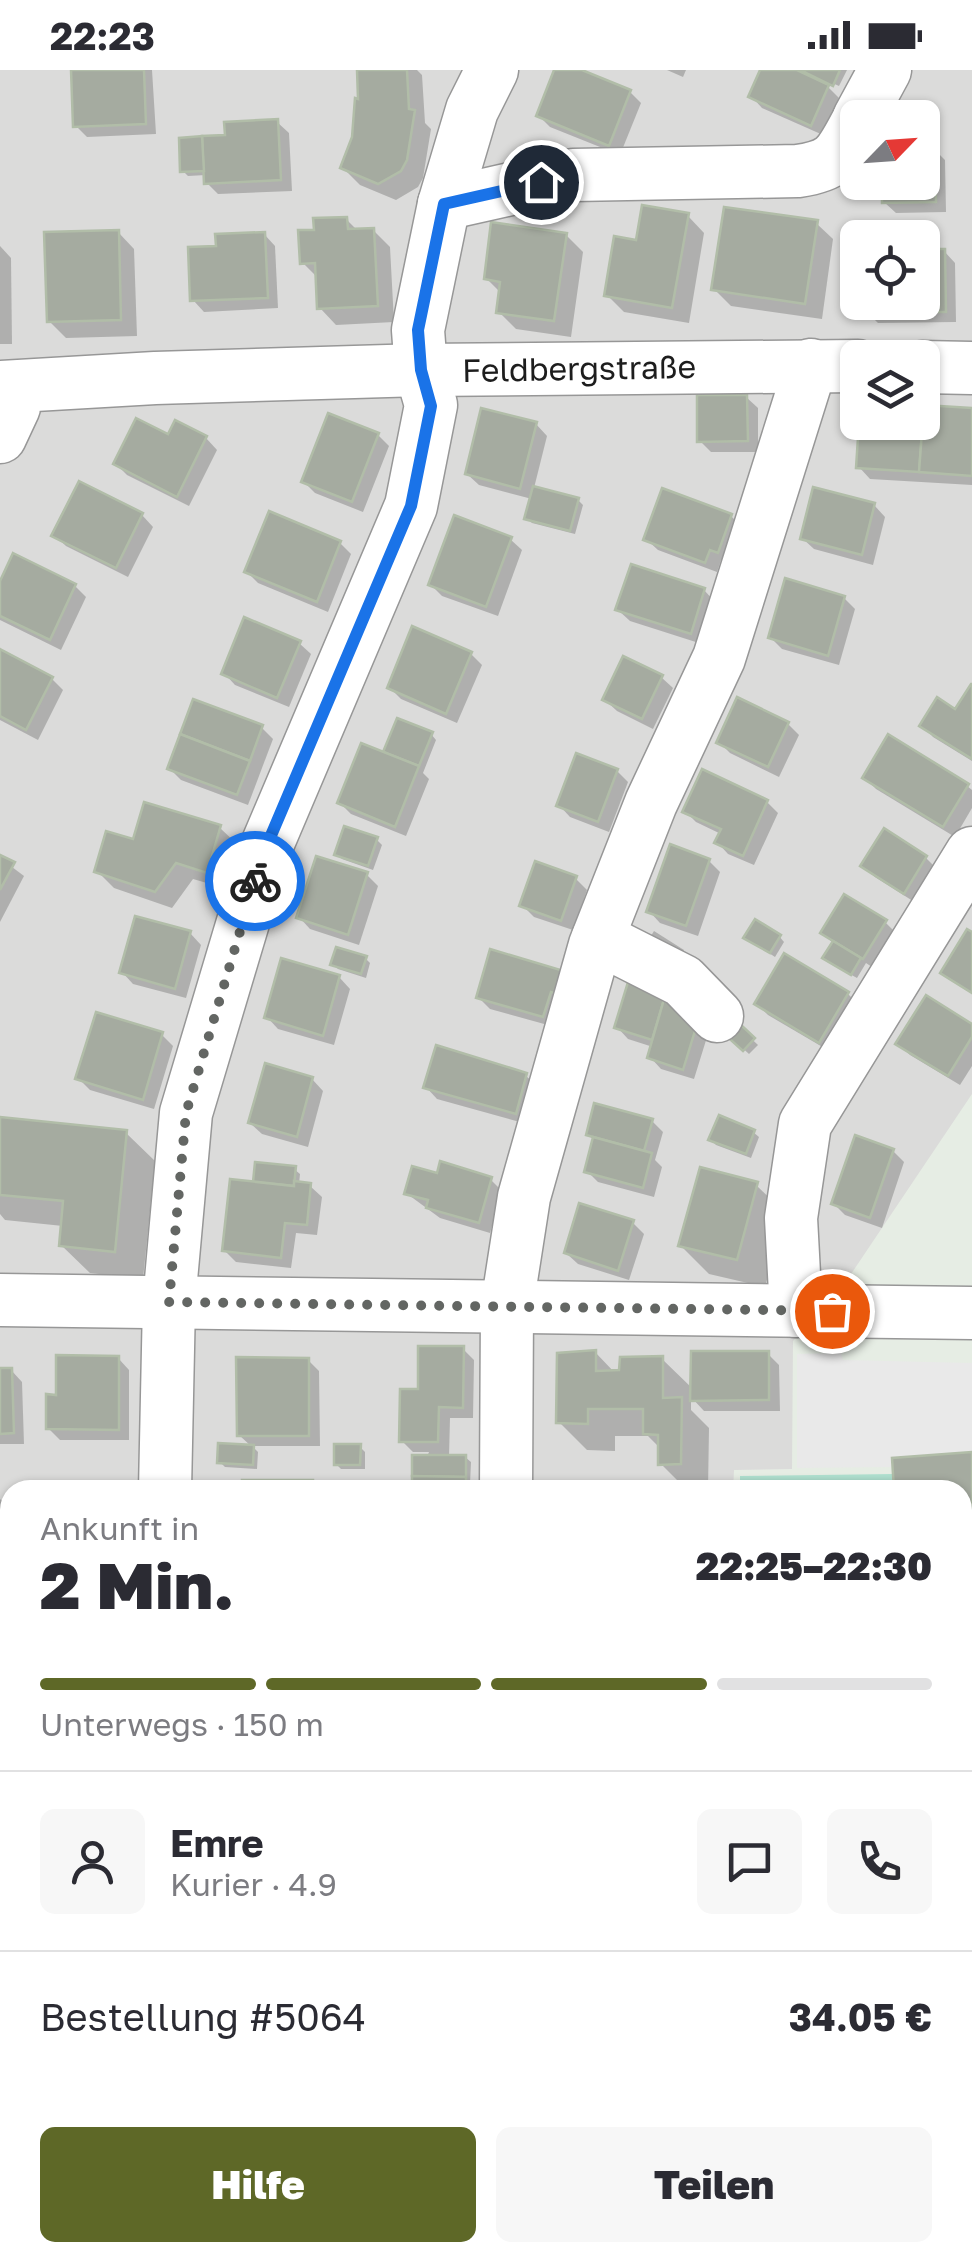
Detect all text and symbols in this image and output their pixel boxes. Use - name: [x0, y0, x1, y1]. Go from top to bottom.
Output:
- text: 22:23: [50, 13, 155, 58]
- north arrow: [840, 100, 940, 200]
- map controls: [840, 100, 940, 440]
- pin: [499, 140, 584, 225]
- icon: home: [514, 155, 569, 210]
- button: locate: [840, 220, 940, 320]
- button: layers: [840, 340, 940, 440]
- street label: Feldbergstraße: [462, 347, 696, 389]
- courier: [205, 831, 305, 931]
- icon: bike: [228, 854, 283, 909]
- pin: [790, 1269, 875, 1354]
- icon: bag: [805, 1284, 860, 1339]
- text: Ankunft in: [40, 1509, 199, 1547]
- text: 22:25–22:30: [696, 1543, 932, 1588]
- text: 2 Min.: [40, 1545, 234, 1623]
- text: Unterwegs · 150 m: [40, 1705, 324, 1743]
- button: person: [40, 1809, 145, 1914]
- button: chat: [697, 1809, 802, 1914]
- button: phone: [827, 1809, 932, 1914]
- text: Emre: [170, 1820, 264, 1865]
- text: Kurier · 4.9: [170, 1865, 337, 1903]
- text: Bestellung #5064: [40, 1994, 366, 2039]
- text: 34.05 €: [789, 1994, 932, 2039]
- button: Hilfe: [40, 2127, 476, 2242]
- button: Teilen: [496, 2127, 932, 2242]

